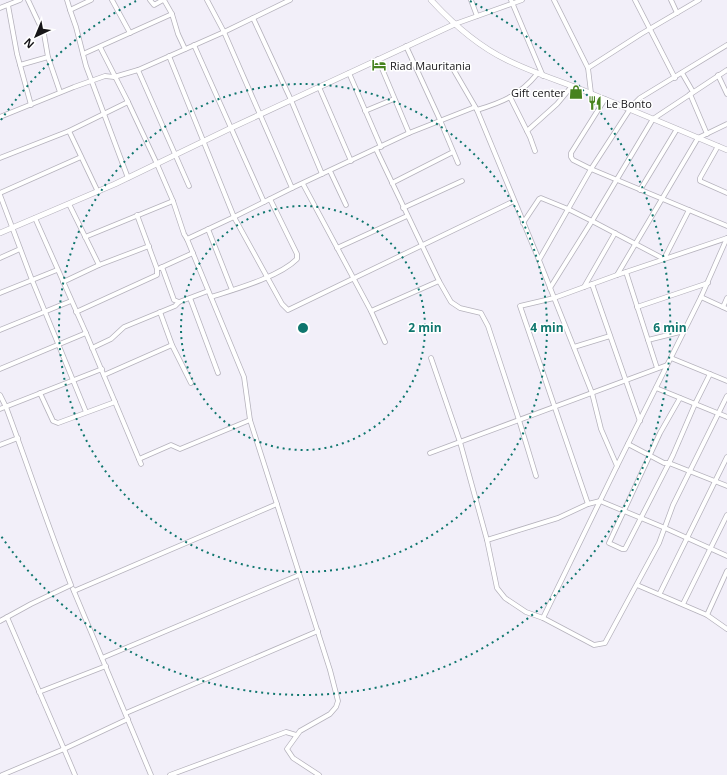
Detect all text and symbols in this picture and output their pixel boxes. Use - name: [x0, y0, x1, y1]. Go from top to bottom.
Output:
- north arrow: [16, 16, 56, 56]
- text: N: [20, 35, 37, 52]
- hotel icon: Riad Mauritania: [371, 57, 387, 73]
- place label: Riad Mauritania: [390, 58, 471, 73]
- shop icon: Gift center: [568, 84, 584, 100]
- place label: Gift center: [511, 85, 565, 100]
- restaurant icon: Le Bonto: [587, 95, 603, 111]
- place label: Le Bonto: [606, 96, 652, 111]
- text: 2 min: [408, 319, 442, 336]
- text: 4 min: [530, 319, 564, 336]
- text: 6 min: [653, 319, 687, 336]
- centre of rings: [296, 321, 310, 335]

